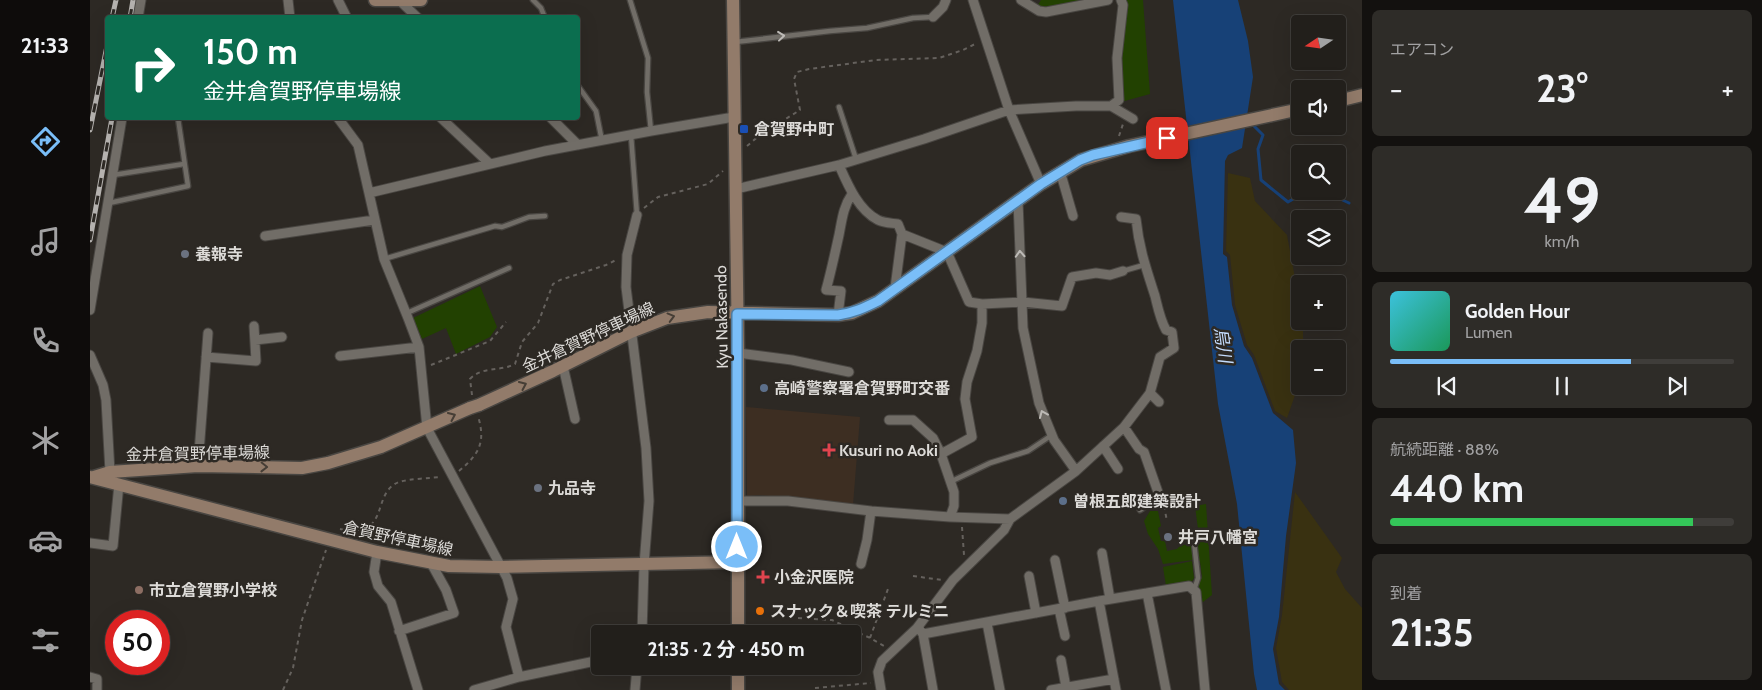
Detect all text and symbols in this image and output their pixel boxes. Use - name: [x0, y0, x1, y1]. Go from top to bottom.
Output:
- north arrow: [1291, 15, 1346, 70]
- map controls: [1291, 15, 1346, 395]
- text: 150 m: [203, 30, 298, 73]
- one-way arrow: [778, 31, 786, 42]
- text: 21:33: [21, 32, 69, 59]
- icon: right: [120, 35, 185, 100]
- text: エアコン: [1390, 40, 1454, 59]
- text: 23°: [1536, 65, 1588, 112]
- text: −: [1390, 72, 1402, 106]
- text: +: [1722, 72, 1734, 106]
- text: 金井倉賀野停車場線: [203, 78, 401, 105]
- button: sound: [1291, 80, 1346, 135]
- pin: [1146, 117, 1188, 159]
- place label: 倉賀野中町: [754, 120, 834, 139]
- marker: 倉賀野中町: [738, 123, 750, 135]
- icon: directions: [28, 124, 63, 159]
- icon: arrive: [1153, 124, 1181, 152]
- button: search: [1291, 145, 1346, 200]
- text: 49: [1524, 160, 1600, 239]
- button: layers: [1291, 210, 1346, 265]
- icon: music: [28, 224, 63, 259]
- text: km/h: [1544, 232, 1580, 251]
- place label: 養報寺: [195, 245, 243, 264]
- marker: 養報寺: [179, 248, 191, 260]
- one-way arrow: [1015, 250, 1026, 258]
- street label: Kyu Nakasendo: [711, 265, 732, 369]
- button: +: [1291, 275, 1346, 330]
- street label: 金井倉賀野停車場線: [519, 298, 657, 376]
- text: Golden Hour: [1465, 300, 1570, 323]
- one-way arrow: [666, 313, 674, 323]
- icon: phone: [28, 323, 63, 358]
- text: Lumen: [1465, 323, 1512, 342]
- water label: 烏川: [1210, 326, 1237, 366]
- button: −: [1291, 340, 1346, 395]
- icon: previous: [1433, 372, 1461, 400]
- icon: pause: [1548, 372, 1576, 400]
- icon: next: [1663, 372, 1691, 400]
- place label: 高崎警察署倉賀野町交番: [774, 379, 950, 398]
- one-way arrow: [518, 380, 527, 391]
- marker: 高崎警察署倉賀野町交番: [758, 382, 770, 394]
- one-way arrow: [1039, 410, 1049, 419]
- one-way arrow: [447, 412, 456, 423]
- icon: climate: [28, 423, 63, 458]
- text: 航続距離 · 88%: [1390, 440, 1499, 459]
- place label: Kusuri no Aoki: [839, 441, 938, 460]
- street label: 金井倉賀野停車場線: [126, 443, 270, 464]
- marker: Kusuri no Aoki: [823, 444, 835, 456]
- one-way arrow: [260, 462, 268, 472]
- text: 440 km: [1390, 465, 1524, 512]
- place label: 九品寺: [548, 479, 596, 498]
- marker: 九品寺: [532, 482, 544, 494]
- place label: 曽根五郎建築設計: [1073, 492, 1201, 511]
- marker: 曽根五郎建築設計: [1057, 495, 1069, 507]
- street label: 倉賀野停車場線: [341, 518, 455, 559]
- position arrow: [710, 520, 762, 572]
- icon: car: [28, 523, 63, 558]
- place label: 井戸八幡宮: [1178, 528, 1258, 547]
- marker: 井戸八幡宮: [1162, 531, 1174, 543]
- place label: 小金沢医院: [774, 568, 854, 587]
- marker: 小金沢医院: [756, 570, 770, 584]
- place label: 市立倉賀野小学校: [149, 581, 277, 600]
- marker: 市立倉賀野小学校: [133, 584, 145, 596]
- text: 到着: [1390, 584, 1422, 603]
- place label: スナック＆喫茶 テルミニ: [770, 602, 950, 621]
- marker: スナック＆喫茶 テルミニ: [754, 605, 766, 617]
- text: 21:35: [1390, 609, 1473, 656]
- speed limit sign: 50: [105, 610, 170, 675]
- icon: filters: [28, 623, 63, 658]
- text: 21:35 · 2 分 · 450 m: [647, 638, 805, 661]

